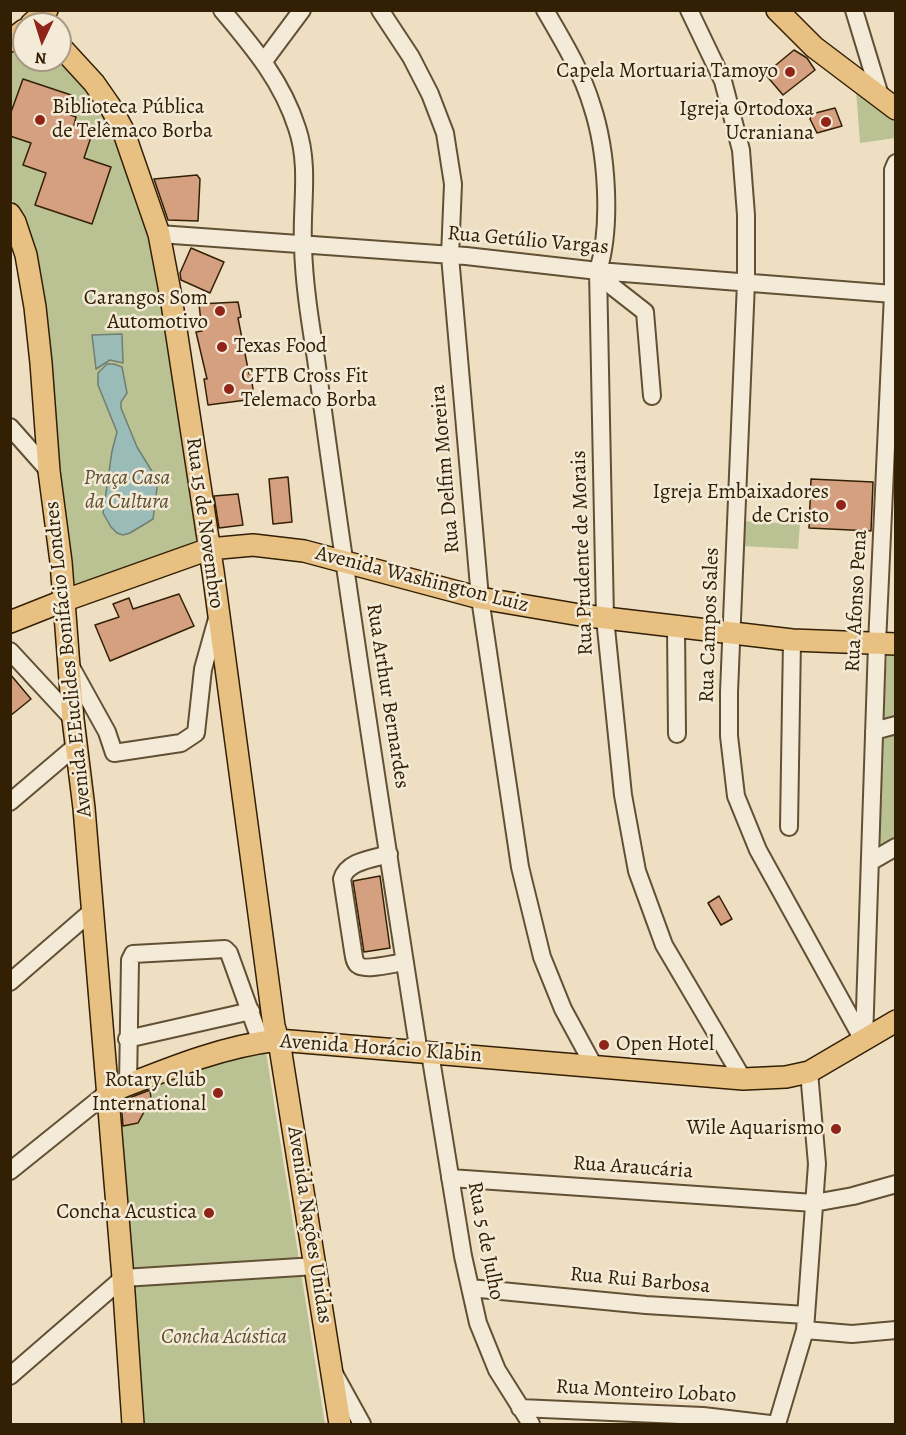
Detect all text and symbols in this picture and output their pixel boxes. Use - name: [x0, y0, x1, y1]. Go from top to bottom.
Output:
- north arrow: [12, 12, 72, 72]
- text: N: [34, 47, 47, 69]
- place label: Capela Mortuaria Tamoyo: [556, 59, 778, 85]
- marker: Capela Mortuaria Tamoyo: [783, 65, 797, 79]
- place label: Biblioteca Pública de Telêmaco Borba: [52, 95, 213, 145]
- place label: Igreja Ortodoxa Ucraniana: [679, 97, 814, 147]
- marker: Biblioteca Pública de Telêmaco Borba: [33, 113, 47, 127]
- marker: Igreja Ortodoxa Ucraniana: [819, 115, 833, 129]
- street label: Rua Getúlio Vargas: [446, 221, 610, 261]
- place label: Carangos Som Automotivo: [84, 286, 208, 336]
- marker: Carangos Som Automotivo: [213, 304, 227, 318]
- place label: Texas Food: [234, 334, 327, 360]
- marker: Texas Food: [215, 340, 229, 354]
- place label: CFTB Cross Fit Telemaco Borba: [241, 364, 377, 414]
- marker: CFTB Cross Fit Telemaco Borba: [222, 382, 236, 396]
- street label: Rua Delfim Moreira: [426, 384, 466, 554]
- street label: Rua 15 de Novembro: [180, 436, 228, 610]
- street label: Rua Prudente de Morais: [567, 450, 599, 656]
- park label: Praça Casa da Cultura: [84, 466, 170, 516]
- place label: Igreja Embaixadores de Cristo: [652, 480, 829, 530]
- marker: Igreja Embaixadores de Cristo: [834, 498, 848, 512]
- street label: Avenida EEuclides Bonifácio Londres: [40, 500, 98, 818]
- street label: Rua Afonso Pena: [841, 529, 873, 673]
- street label: Avenida Washington Luiz: [313, 541, 531, 619]
- street label: Rua Campos Sales: [695, 547, 725, 703]
- street label: Rua Arthur Bernardes: [360, 602, 414, 790]
- street label: Avenida Horácio Klabin: [279, 1029, 483, 1069]
- place label: Open Hotel: [616, 1032, 714, 1058]
- marker: Open Hotel: [597, 1038, 611, 1052]
- place label: Rotary Club International: [92, 1068, 206, 1118]
- marker: Rotary Club International: [211, 1086, 225, 1100]
- place label: Wile Aquarismo: [686, 1116, 824, 1142]
- marker: Wile Aquarismo: [829, 1122, 843, 1136]
- street label: Avenida Nações Unidas: [281, 1125, 337, 1325]
- street label: Rua Araucária: [572, 1151, 694, 1185]
- street label: Rua 5 de Julho: [461, 1180, 509, 1302]
- place label: Concha Acustica: [56, 1200, 197, 1226]
- marker: Concha Acustica: [202, 1206, 216, 1220]
- street label: Rua Rui Barbosa: [569, 1262, 711, 1300]
- park label: Concha Acústica: [161, 1325, 287, 1351]
- street label: Rua Monteiro Lobato: [555, 1375, 737, 1409]

